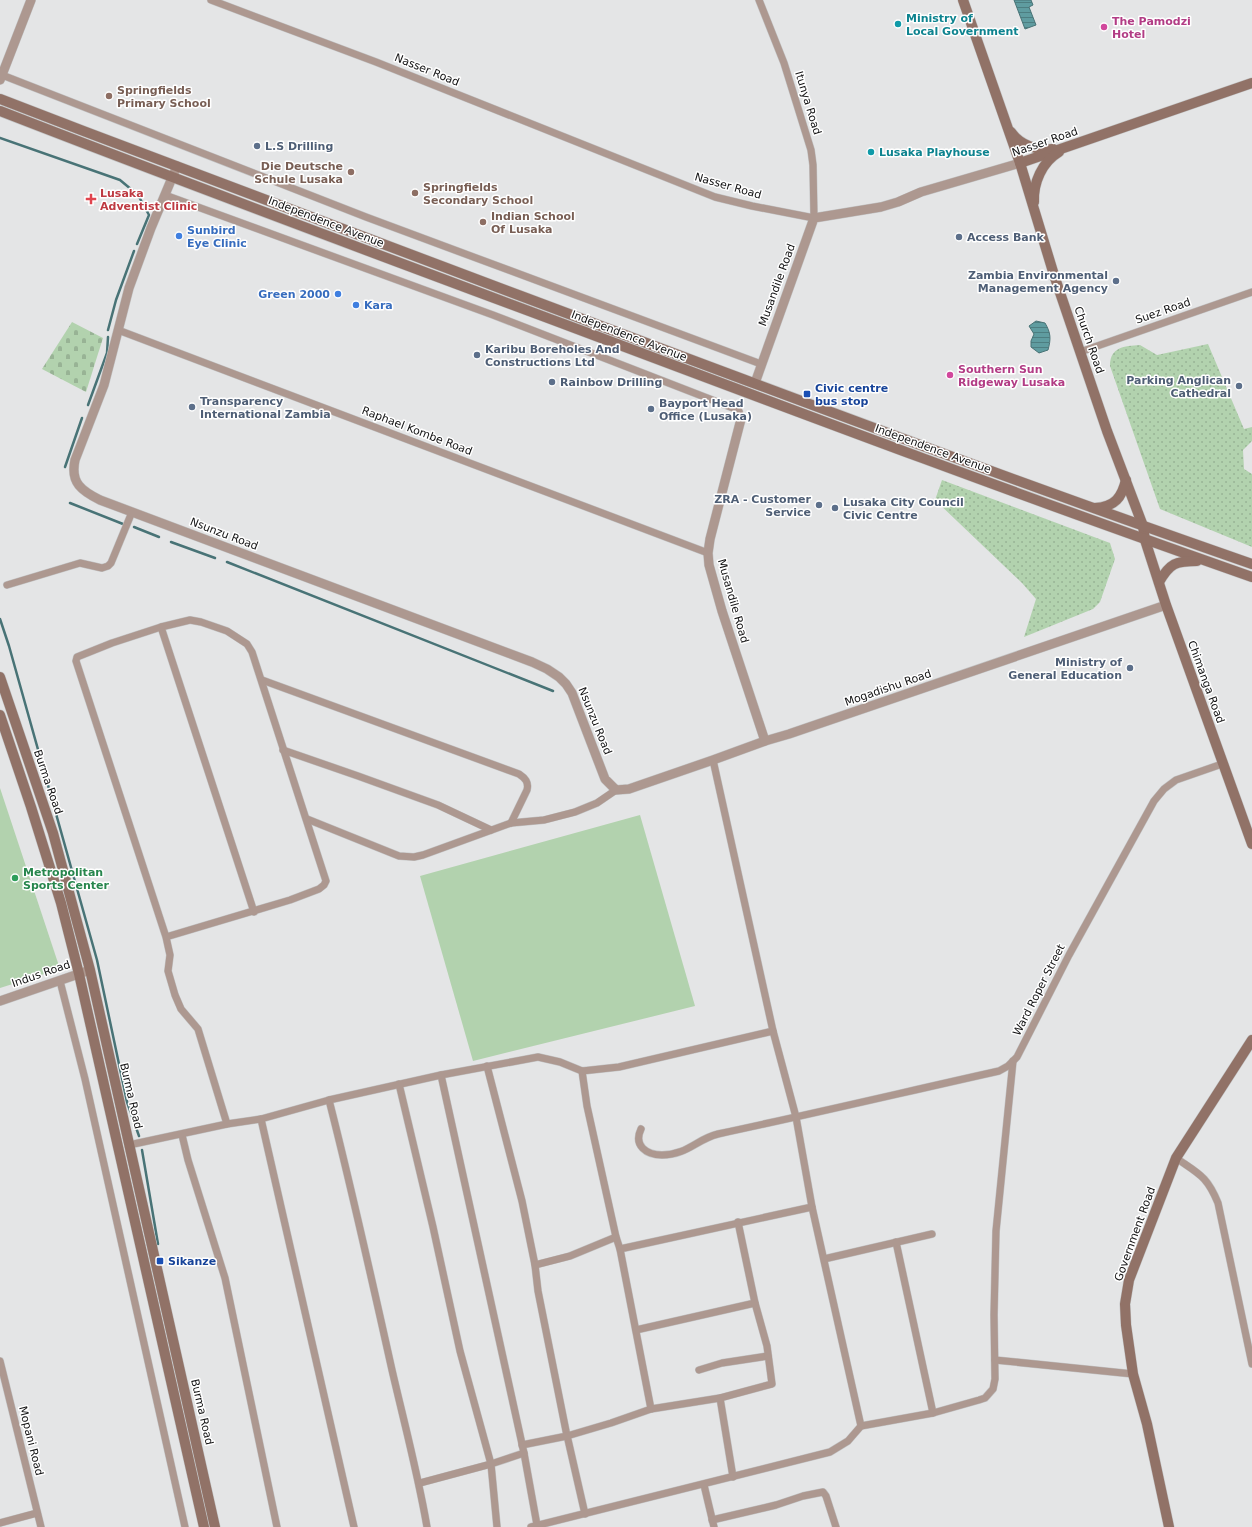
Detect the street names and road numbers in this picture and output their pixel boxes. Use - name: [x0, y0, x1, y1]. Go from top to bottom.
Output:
- street label: Nasser Road: [393, 51, 461, 89]
- street label: Itunya Road: [792, 70, 824, 136]
- street label: Nasser Road: [1010, 125, 1080, 159]
- street label: Nasser Road: [693, 170, 763, 202]
- street label: Independence Avenue: [266, 194, 386, 250]
- street label: Musandile Road: [756, 242, 798, 328]
- street label: Suez Road: [1134, 295, 1192, 327]
- street label: Church Road: [1071, 305, 1107, 375]
- street label: Independence Avenue: [569, 308, 689, 364]
- street label: Raphael Kombe Road: [360, 404, 474, 458]
- street label: Independence Avenue: [873, 422, 993, 476]
- street label: Nsunzu Road: [188, 515, 260, 553]
- street label: Musandile Road: [715, 557, 751, 645]
- street label: Chimanga Road: [1185, 639, 1227, 725]
- street label: Mogadishu Road: [843, 667, 933, 709]
- street label: Nsunzu Road: [576, 685, 614, 757]
- street label: Burma Road: [31, 748, 65, 816]
- street label: Ward Roper Street: [1010, 942, 1068, 1038]
- street label: Indus Road: [10, 958, 72, 990]
- street label: Burma Road: [117, 1062, 145, 1130]
- street label: Government Road: [1112, 1185, 1158, 1283]
- street label: Burma Road: [188, 1378, 216, 1446]
- street label: Mopani Road: [16, 1405, 46, 1477]

